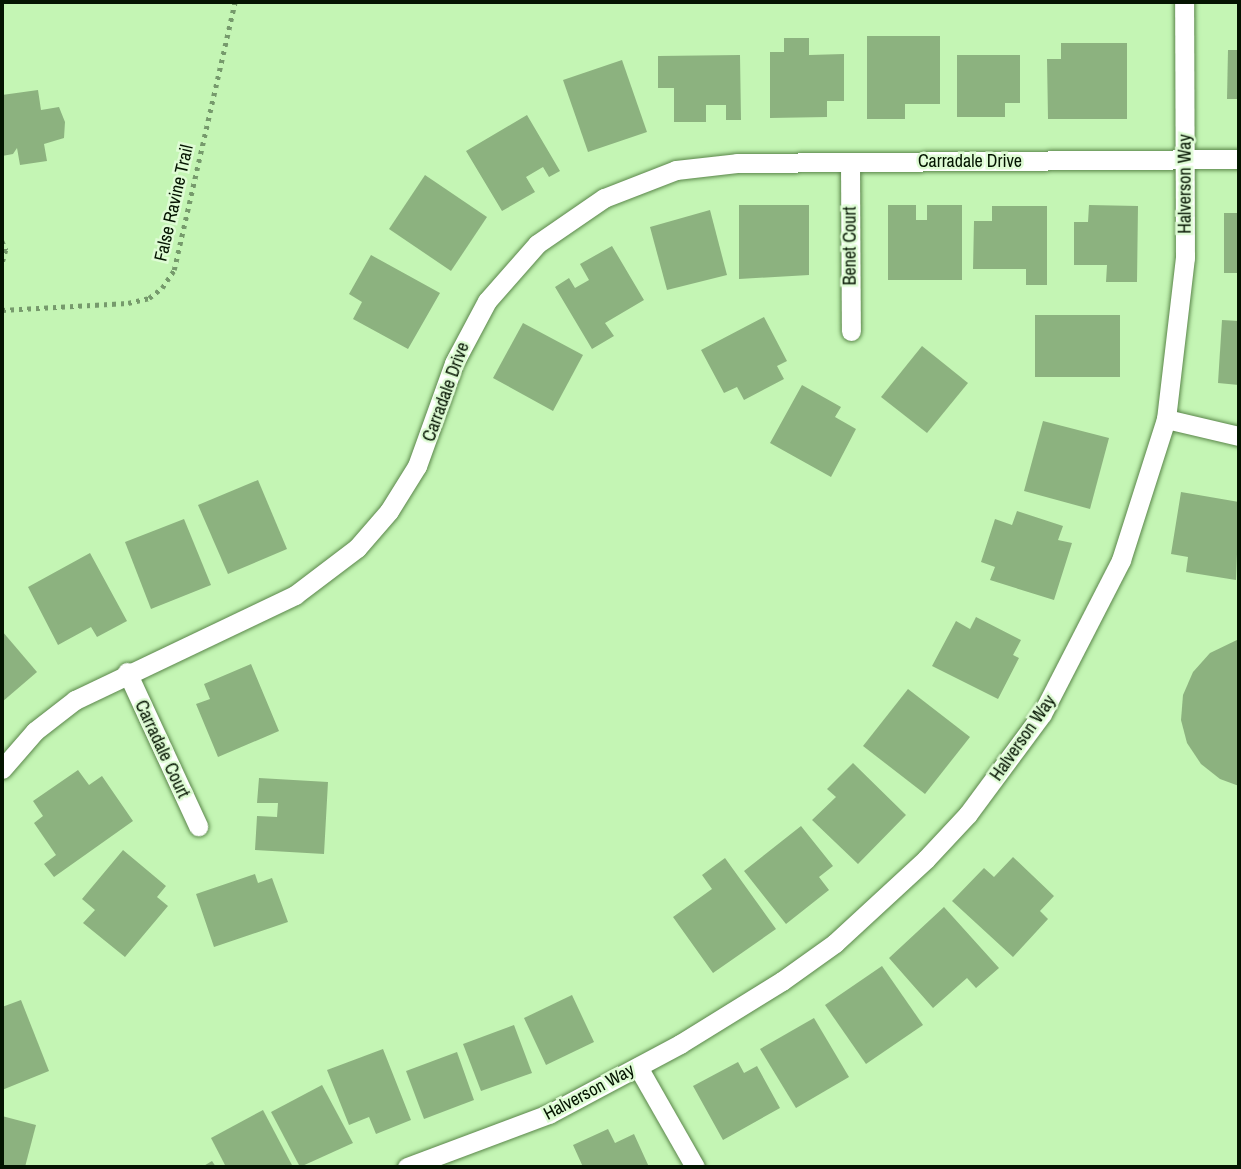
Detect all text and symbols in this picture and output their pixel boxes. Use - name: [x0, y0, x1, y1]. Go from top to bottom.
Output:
- street label: Halverson Way: [1174, 134, 1196, 234]
- street label: False Ravine Trail: [150, 142, 198, 264]
- street label: Carradale Drive: [918, 150, 1022, 172]
- street label: Benet Court: [839, 207, 861, 285]
- street label: Carradale Drive: [418, 339, 474, 445]
- street label: Halverson Way: [986, 691, 1060, 785]
- street label: Carradale Court: [130, 697, 194, 801]
- street label: Halverson Way: [540, 1059, 638, 1125]

